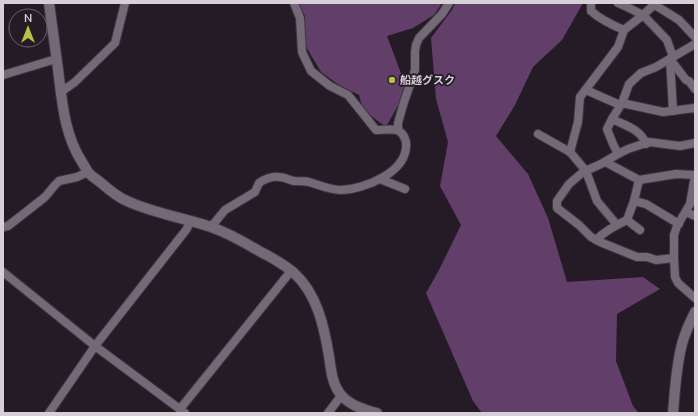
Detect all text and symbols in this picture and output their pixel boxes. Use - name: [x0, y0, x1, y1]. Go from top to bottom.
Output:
- north arrow: [8, 8, 48, 48]
- text: N: [24, 11, 32, 26]
- place label: 船越グスク: [400, 73, 455, 88]
- marker: 船越グスク: [387, 75, 397, 85]

